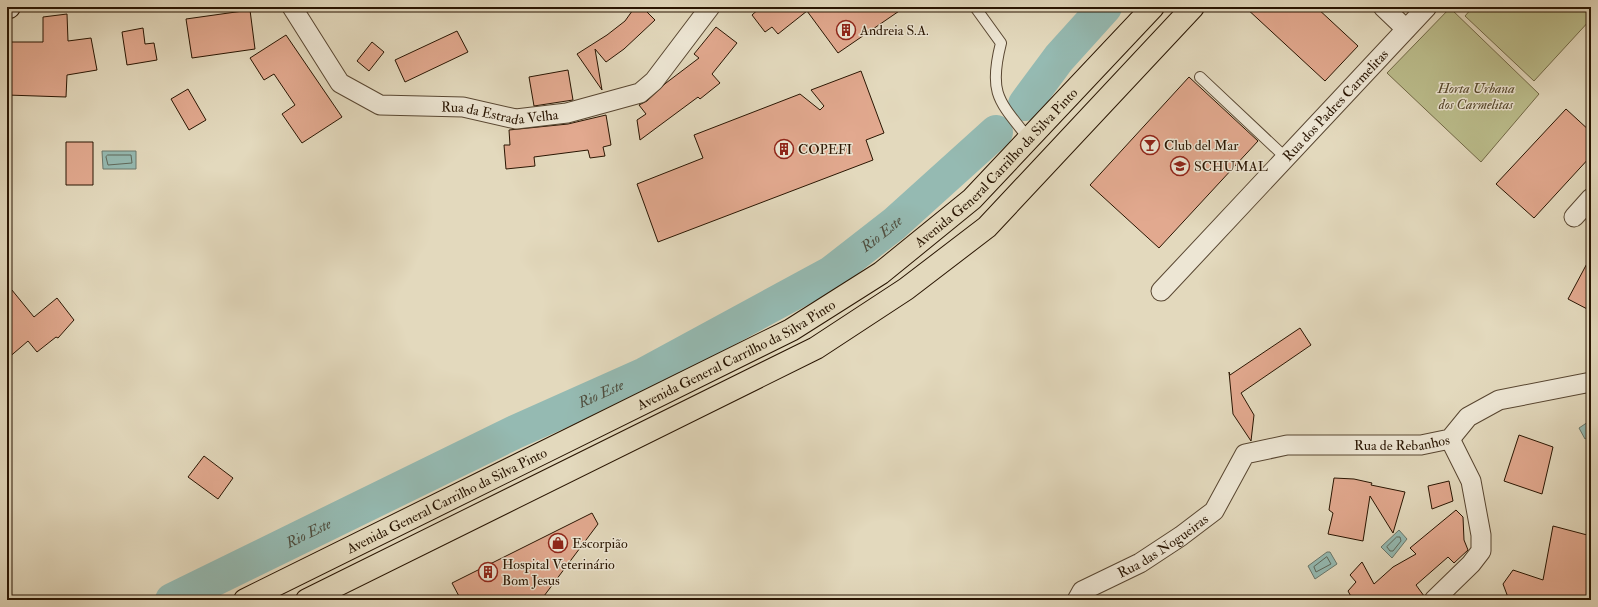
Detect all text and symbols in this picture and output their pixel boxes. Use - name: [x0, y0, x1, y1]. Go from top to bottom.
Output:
- building icon: Andreia S.A.: [835, 19, 857, 41]
- place label: Andreia S.A.: [859, 22, 929, 39]
- street label: Rua dos Padres Carmelitas: [1279, 46, 1392, 165]
- park label: Horta Urbana dos Carmelitas: [1436, 80, 1515, 113]
- street label: Avenida General Carrilho da Silva Pinto: [911, 84, 1081, 252]
- street label: Rua da Estrada Velha: [441, 98, 560, 128]
- bar icon: Club del Mar: [1139, 134, 1161, 156]
- place label: Club del Mar: [1164, 137, 1239, 154]
- building icon: COPEFI: [773, 138, 795, 160]
- place label: COPEFI: [798, 141, 853, 158]
- school or university icon: SCHUMAL: [1169, 155, 1191, 177]
- place label: SCHUMAL: [1194, 158, 1268, 175]
- water label: Rio Este: [856, 211, 908, 257]
- street label: Avenida General Carrilho da Silva Pinto: [633, 296, 839, 414]
- water label: Rio Este: [574, 375, 628, 413]
- street label: Rua de Rebanhos: [1354, 431, 1451, 454]
- street label: Avenida General Carrilho da Silva Pinto: [343, 444, 550, 558]
- street label: Rua das Nogueiras: [1115, 510, 1212, 582]
- water label: Rio Este: [282, 514, 335, 553]
- shop icon: Escorpião: [547, 532, 569, 554]
- place label: Escorpião: [572, 535, 628, 553]
- place label: Hospital Veterinário Bom Jesus: [502, 556, 615, 589]
- building icon: Hospital Veterinário Bom Jesus: [477, 561, 499, 583]

